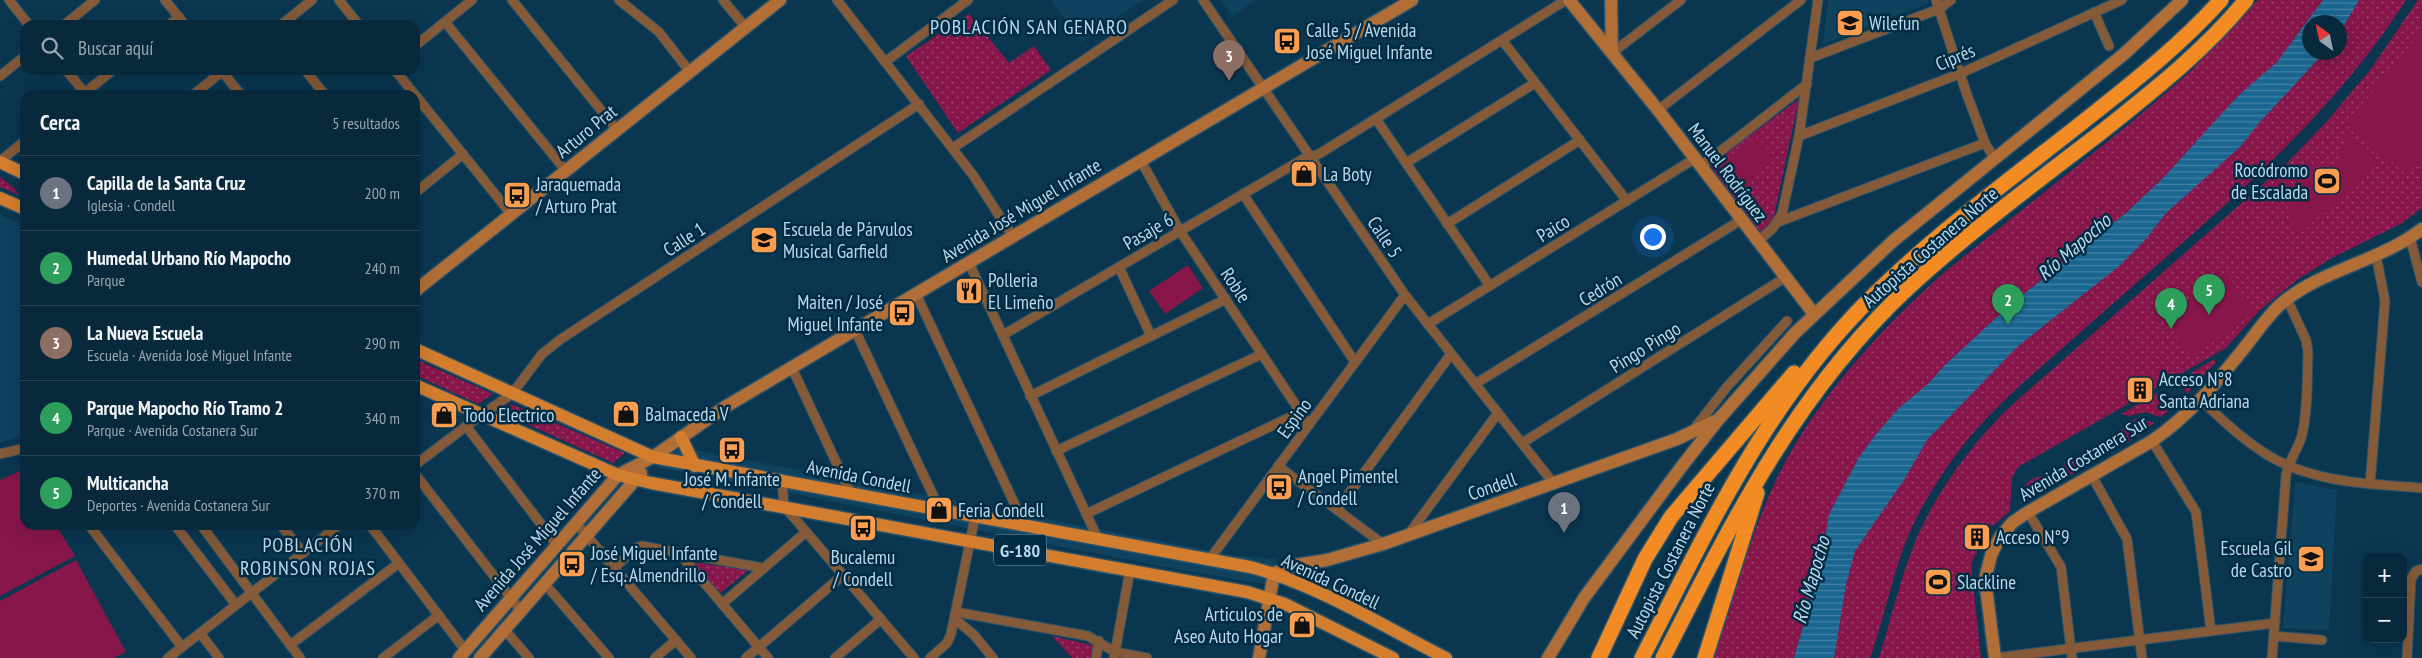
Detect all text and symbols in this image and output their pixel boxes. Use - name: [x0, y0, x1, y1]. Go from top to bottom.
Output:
- school or university icon: Wilefun: [1835, 8, 1865, 38]
- place label: Wilefun: [1869, 11, 1920, 35]
- district label: POBLACIÓN SAN GENARO: [930, 14, 1128, 40]
- north arrow: [2302, 15, 2347, 60]
- place label: Calle 5 / Avenida José Miguel Infante: [1305, 18, 1433, 64]
- search box: [20, 20, 420, 75]
- bus stop icon: Calle 5 / Avenida José Miguel Infante: [1272, 26, 1302, 56]
- icon: search: [38, 34, 66, 62]
- text: Buscar aquí: [78, 36, 153, 60]
- street label: Ciprés: [1932, 38, 1978, 76]
- pin: 3: [1213, 40, 1245, 81]
- street label: Arturo Prat: [551, 99, 622, 163]
- text: Cerca: [40, 109, 80, 136]
- text: 5 resultados: [332, 113, 400, 133]
- street label: Manuel Rodríguez: [1683, 118, 1773, 226]
- street label: Avenida José Miguel Infante: [937, 153, 1106, 267]
- place label: Rocódromo de Escalada: [2231, 158, 2308, 204]
- shop icon: La Boty: [1289, 159, 1319, 189]
- place label: La Boty: [1323, 162, 1373, 186]
- sports icon: Rocódromo de Escalada: [2312, 166, 2342, 196]
- text: Capilla de la Santa Cruz: [87, 171, 246, 195]
- place label: Jaraquemada / Arturo Prat: [535, 172, 621, 218]
- bus stop icon: Jaraquemada / Arturo Prat: [502, 180, 532, 210]
- street label: Autopista Costanera Norte: [1857, 181, 2003, 312]
- text: 1: [52, 183, 60, 203]
- text: 200 m: [365, 183, 400, 203]
- text: Iglesia · Condell: [87, 195, 175, 215]
- street label: Pasaje 6: [1119, 207, 1177, 255]
- water label: Río Mapocho: [2032, 207, 2117, 286]
- street label: Paico: [1532, 209, 1574, 247]
- street label: Calle 5: [1362, 211, 1408, 263]
- street label: Calle 1: [658, 217, 710, 261]
- place label: Escuela de Párvulos Musical Garfield: [783, 217, 913, 263]
- your location: [1640, 224, 1666, 250]
- school or university icon: Escuela de Párvulos Musical Garfield: [749, 225, 779, 255]
- text: Humedal Urbano Río Mapocho: [87, 246, 291, 270]
- text: 2: [52, 258, 60, 278]
- text: 240 m: [365, 258, 400, 278]
- street label: Roble: [1216, 263, 1256, 307]
- street label: Cedrón: [1574, 267, 1626, 311]
- place label: Polleria El Limeño: [988, 268, 1053, 314]
- text: Parque: [87, 270, 125, 290]
- pin: 5: [2193, 274, 2225, 315]
- restaurant icon: Polleria El Limeño: [954, 276, 984, 306]
- pin: 2: [1992, 284, 2024, 325]
- pin: 4: [2155, 288, 2187, 329]
- place label: Maiten / José Miguel Infante: [788, 290, 883, 336]
- bus stop icon: Maiten / José Miguel Infante: [887, 298, 917, 328]
- street label: Pingo Pingo: [1605, 316, 1685, 378]
- text: La Nueva Escuela: [87, 321, 203, 345]
- text: 3: [52, 333, 60, 353]
- text: 290 m: [365, 333, 400, 353]
- text: Escuela · Avenida José Miguel Infante: [87, 345, 292, 365]
- place label: Acceso N°8 Santa Adriana: [2159, 367, 2250, 413]
- building icon: Acceso N°8 Santa Adriana: [2125, 375, 2155, 405]
- street label: Espino: [1272, 393, 1316, 443]
- text: Parque Mapocho Río Tramo 2: [87, 396, 283, 420]
- shop icon: Balmaceda V: [611, 399, 641, 429]
- shop icon: Todo Electrico: [429, 400, 459, 430]
- place label: Balmaceda V: [645, 402, 729, 426]
- place label: Todo Electrico: [463, 403, 554, 427]
- text: 4: [52, 408, 60, 428]
- text: 340 m: [365, 408, 400, 428]
- street label: Avenida Costanera Sur: [2014, 410, 2153, 506]
- text: Parque · Avenida Costanera Sur: [87, 420, 258, 440]
- bus stop icon: José M. Infante / Condell: [717, 435, 747, 465]
- street label: Avenida Condell: [805, 454, 914, 498]
- street label: Avenida José Miguel Infante: [468, 462, 606, 616]
- place label: Angel Pimentel / Condell: [1297, 464, 1399, 510]
- street label: Condell: [1465, 466, 1520, 505]
- place label: José M. Infante / Condell: [683, 467, 780, 513]
- text: Multicancha: [87, 471, 169, 495]
- bus stop icon: Angel Pimentel / Condell: [1264, 472, 1294, 502]
- street label: Autopista Costanera Norte: [1620, 478, 1720, 642]
- text: 5: [52, 483, 60, 503]
- text: 370 m: [365, 483, 400, 503]
- pin: 1: [1548, 492, 1580, 533]
- text: Deportes · Avenida Costanera Sur: [87, 495, 270, 515]
- shop icon: Feria Condell: [924, 495, 954, 525]
- place label: Feria Condell: [958, 498, 1045, 522]
- bus stop icon: Bucalemu / Condell: [848, 513, 878, 543]
- building icon: Acceso N°9: [1962, 522, 1992, 552]
- place label: Acceso N°9: [1996, 525, 2069, 549]
- district label: POBLACIÓN ROBINSON ROJAS: [240, 532, 376, 581]
- water label: Río Mapocho: [1786, 532, 1836, 627]
- road number: G-180: [994, 534, 1046, 566]
- place label: Escuela Gil de Castro: [2221, 536, 2293, 582]
- place label: José Miguel Infante / Esq. Almendrillo: [590, 541, 718, 587]
- school or university icon: Escuela Gil de Castro: [2296, 544, 2326, 574]
- place label: Bucalemu / Condell: [831, 545, 895, 591]
- street label: Avenida Condell: [1278, 548, 1384, 614]
- bus stop icon: José Miguel Infante / Esq. Almendrillo: [557, 549, 587, 579]
- map controls: [2362, 553, 2407, 643]
- button: +: [2362, 553, 2407, 598]
- sports icon: Slackline: [1923, 567, 1953, 597]
- place label: Slackline: [1957, 570, 2016, 594]
- button: −: [2362, 598, 2407, 643]
- place label: Articulos de Aseo Auto Hogar: [1174, 602, 1284, 648]
- shop icon: Articulos de Aseo Auto Hogar: [1287, 610, 1317, 640]

